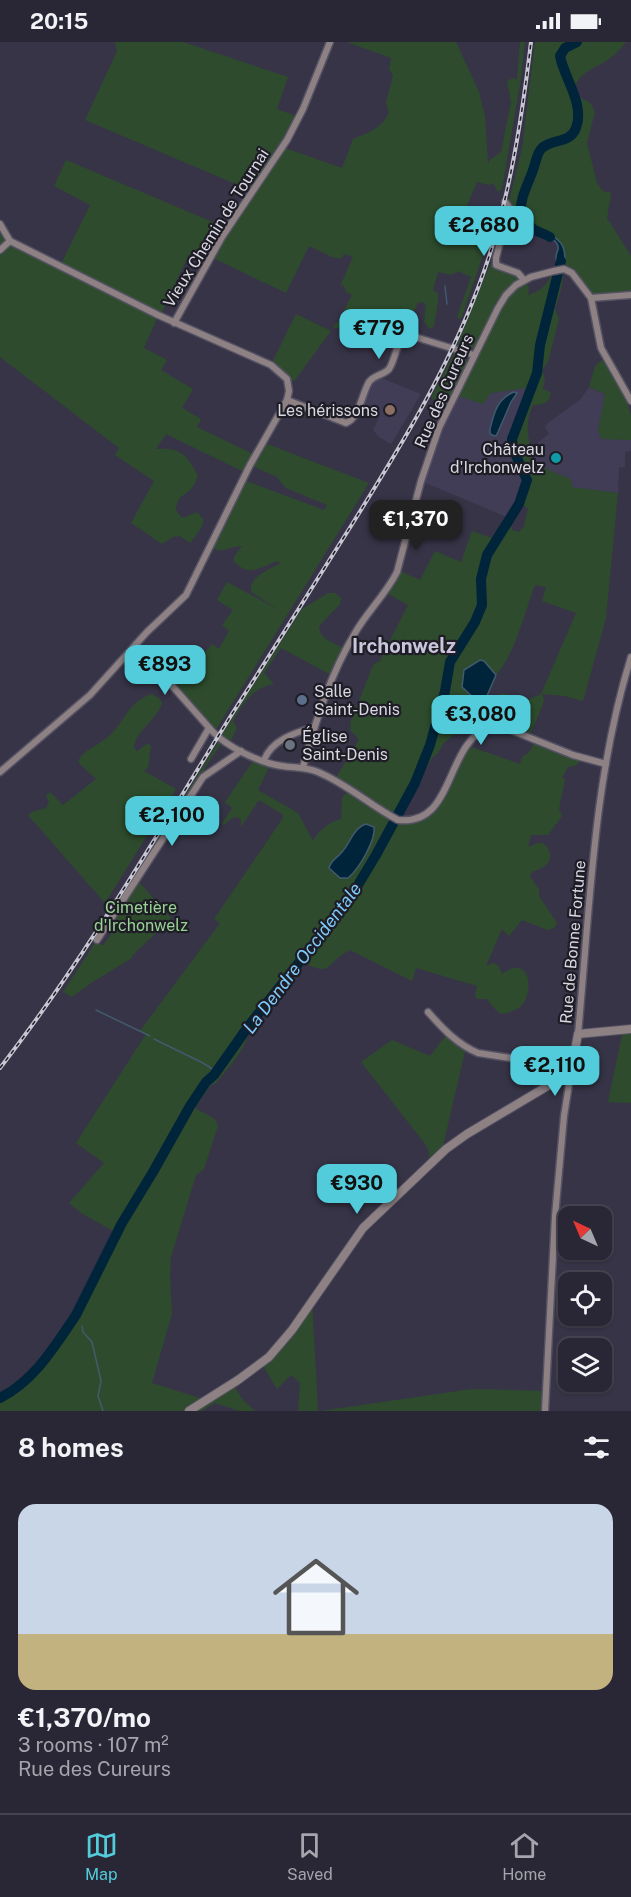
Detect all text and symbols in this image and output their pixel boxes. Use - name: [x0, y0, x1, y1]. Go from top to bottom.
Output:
- text: 20:15: [30, 8, 88, 34]
- street label: Vieux Chemin de Tournai: [159, 145, 273, 311]
- pin: €2,680: [435, 206, 533, 257]
- text: €2,680: [449, 213, 519, 237]
- pin: €779: [343, 309, 415, 360]
- text: €779: [353, 316, 405, 340]
- street label: Rue des Cureurs: [410, 331, 478, 451]
- place label: Les hérissons: [277, 401, 378, 420]
- marker: Les hérissons: [383, 403, 397, 417]
- place label: Château d'Irchonwelz: [450, 440, 544, 477]
- marker: Château d'Irchonwelz: [549, 451, 563, 465]
- pin: €1,370: [367, 500, 465, 551]
- text: €1,370: [383, 507, 449, 531]
- district label: Irchonwelz: [352, 634, 456, 658]
- pin: €893: [129, 645, 201, 696]
- text: €893: [139, 652, 191, 676]
- place label: Salle Saint-Denis: [314, 682, 400, 719]
- marker: Salle Saint-Denis: [295, 693, 309, 707]
- pin: €3,080: [432, 695, 530, 746]
- text: €3,080: [446, 702, 516, 726]
- place label: Église Saint-Denis: [302, 726, 388, 764]
- marker: Église Saint-Denis: [283, 738, 297, 752]
- pin: €2,100: [123, 796, 221, 847]
- text: €2,100: [139, 803, 205, 827]
- street label: Rue de Bonne Fortune: [556, 859, 590, 1025]
- water label: La Dendre Occidentale: [238, 878, 366, 1038]
- park label: Cimetière d'Irchonwelz: [94, 898, 188, 935]
- pin: €2,110: [506, 1046, 604, 1097]
- text: €2,110: [524, 1053, 586, 1077]
- pin: €930: [321, 1164, 393, 1215]
- text: €930: [331, 1171, 383, 1195]
- north arrow: [558, 1206, 612, 1260]
- map controls: [558, 1206, 612, 1392]
- button: locate: [558, 1272, 612, 1326]
- button: layers: [558, 1338, 612, 1392]
- icon: filters: [580, 1431, 613, 1464]
- text: 8 homes: [18, 1432, 124, 1463]
- icon: home: [262, 1543, 370, 1651]
- text: €1,370/mo: [18, 1702, 151, 1733]
- text: 3 rooms · 107 m²: [18, 1733, 169, 1757]
- text: Rue des Cureurs: [18, 1757, 171, 1781]
- tab: Map: [85, 1829, 118, 1884]
- tab: Saved: [287, 1829, 333, 1884]
- tab: Home: [502, 1829, 546, 1884]

